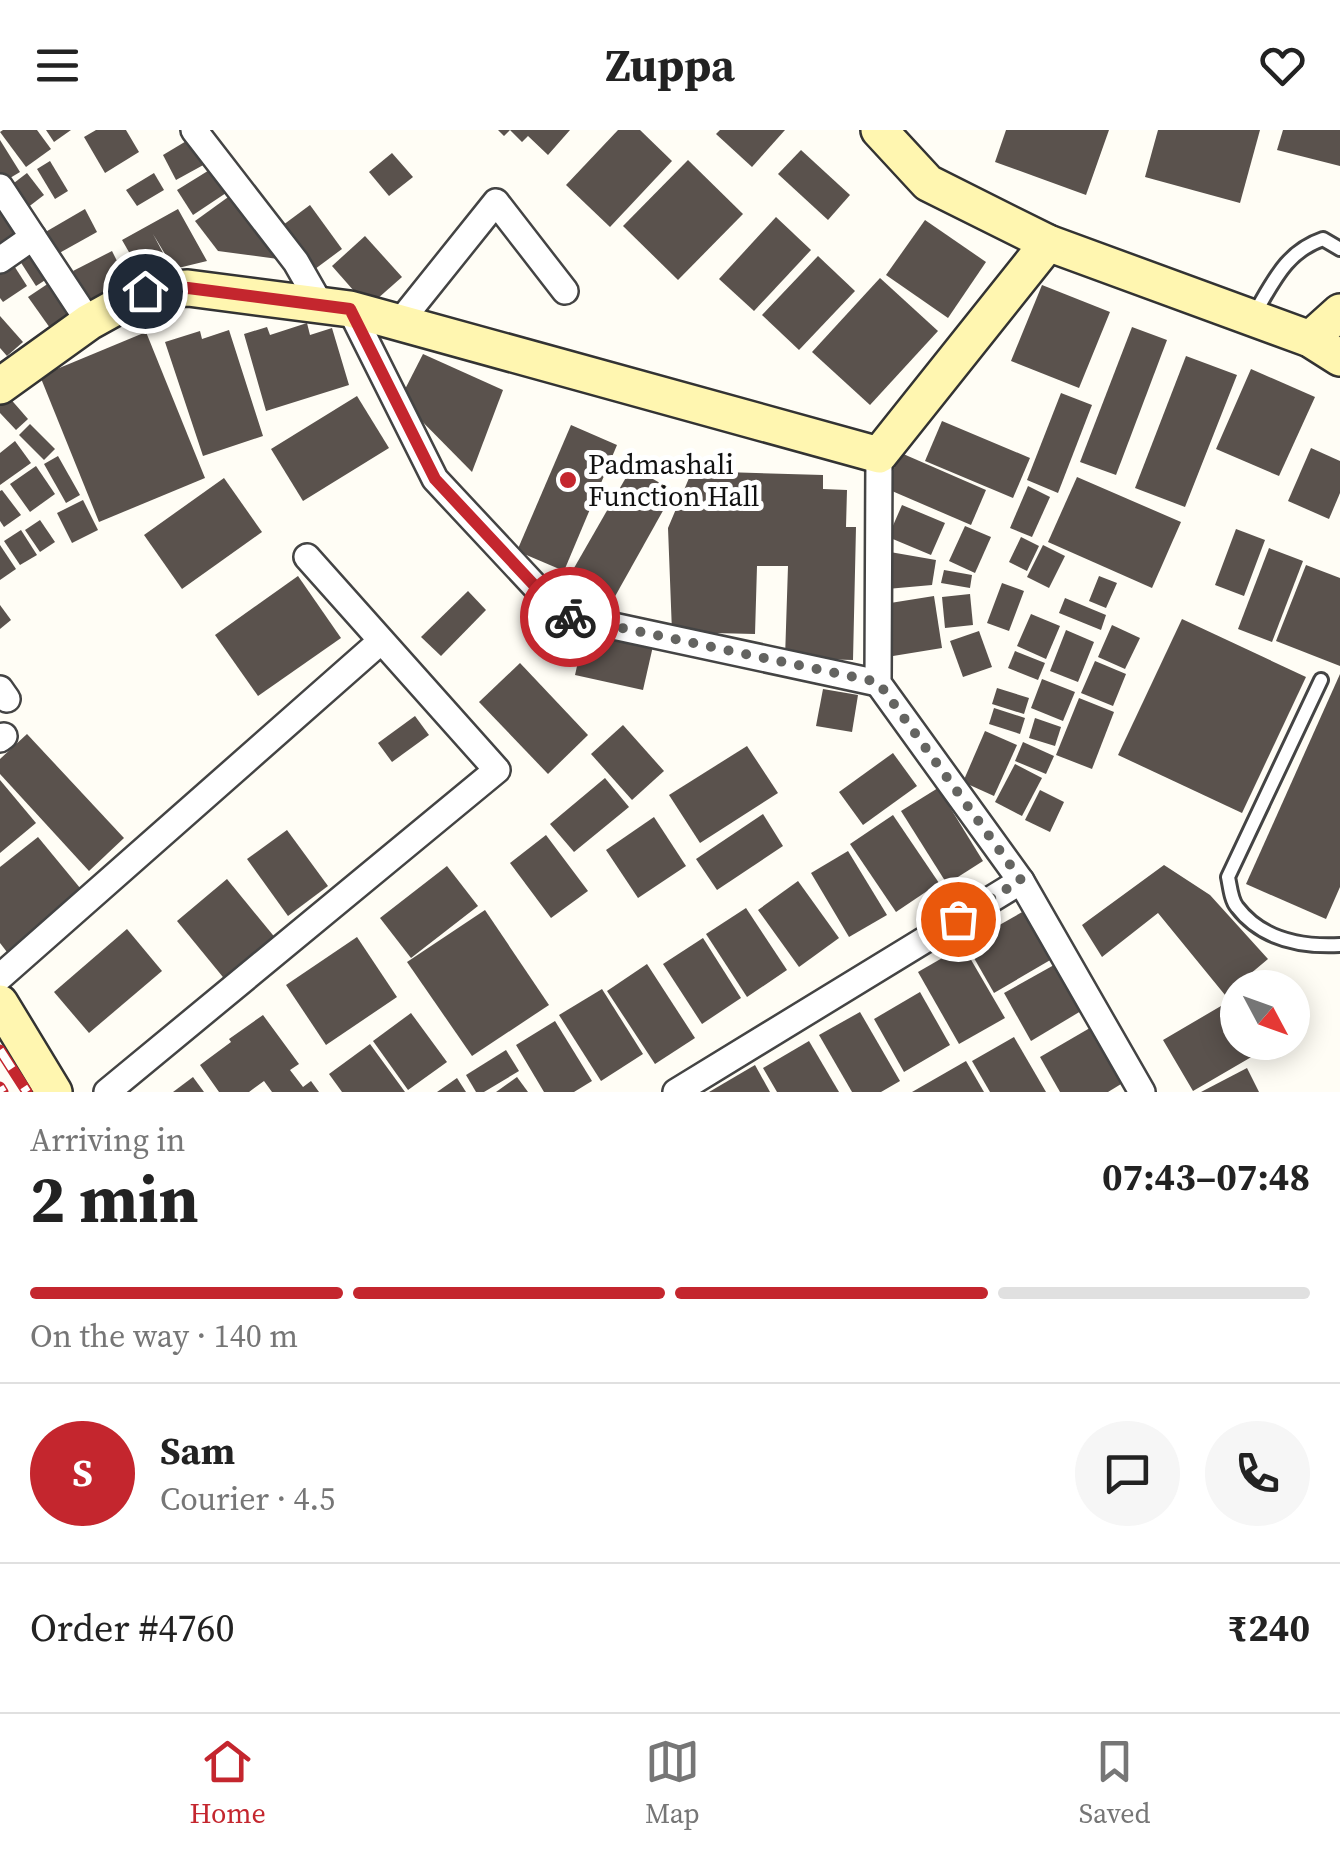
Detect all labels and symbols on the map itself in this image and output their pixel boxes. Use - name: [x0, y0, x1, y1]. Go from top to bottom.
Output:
- pin: [103, 249, 188, 334]
- place label: Padmashali Function Hall: [588, 445, 759, 515]
- marker: Padmashali Function Hall: [557, 469, 579, 491]
- courier: [520, 567, 620, 667]
- pin: [916, 877, 1001, 962]
- north arrow: [1220, 970, 1310, 1060]

